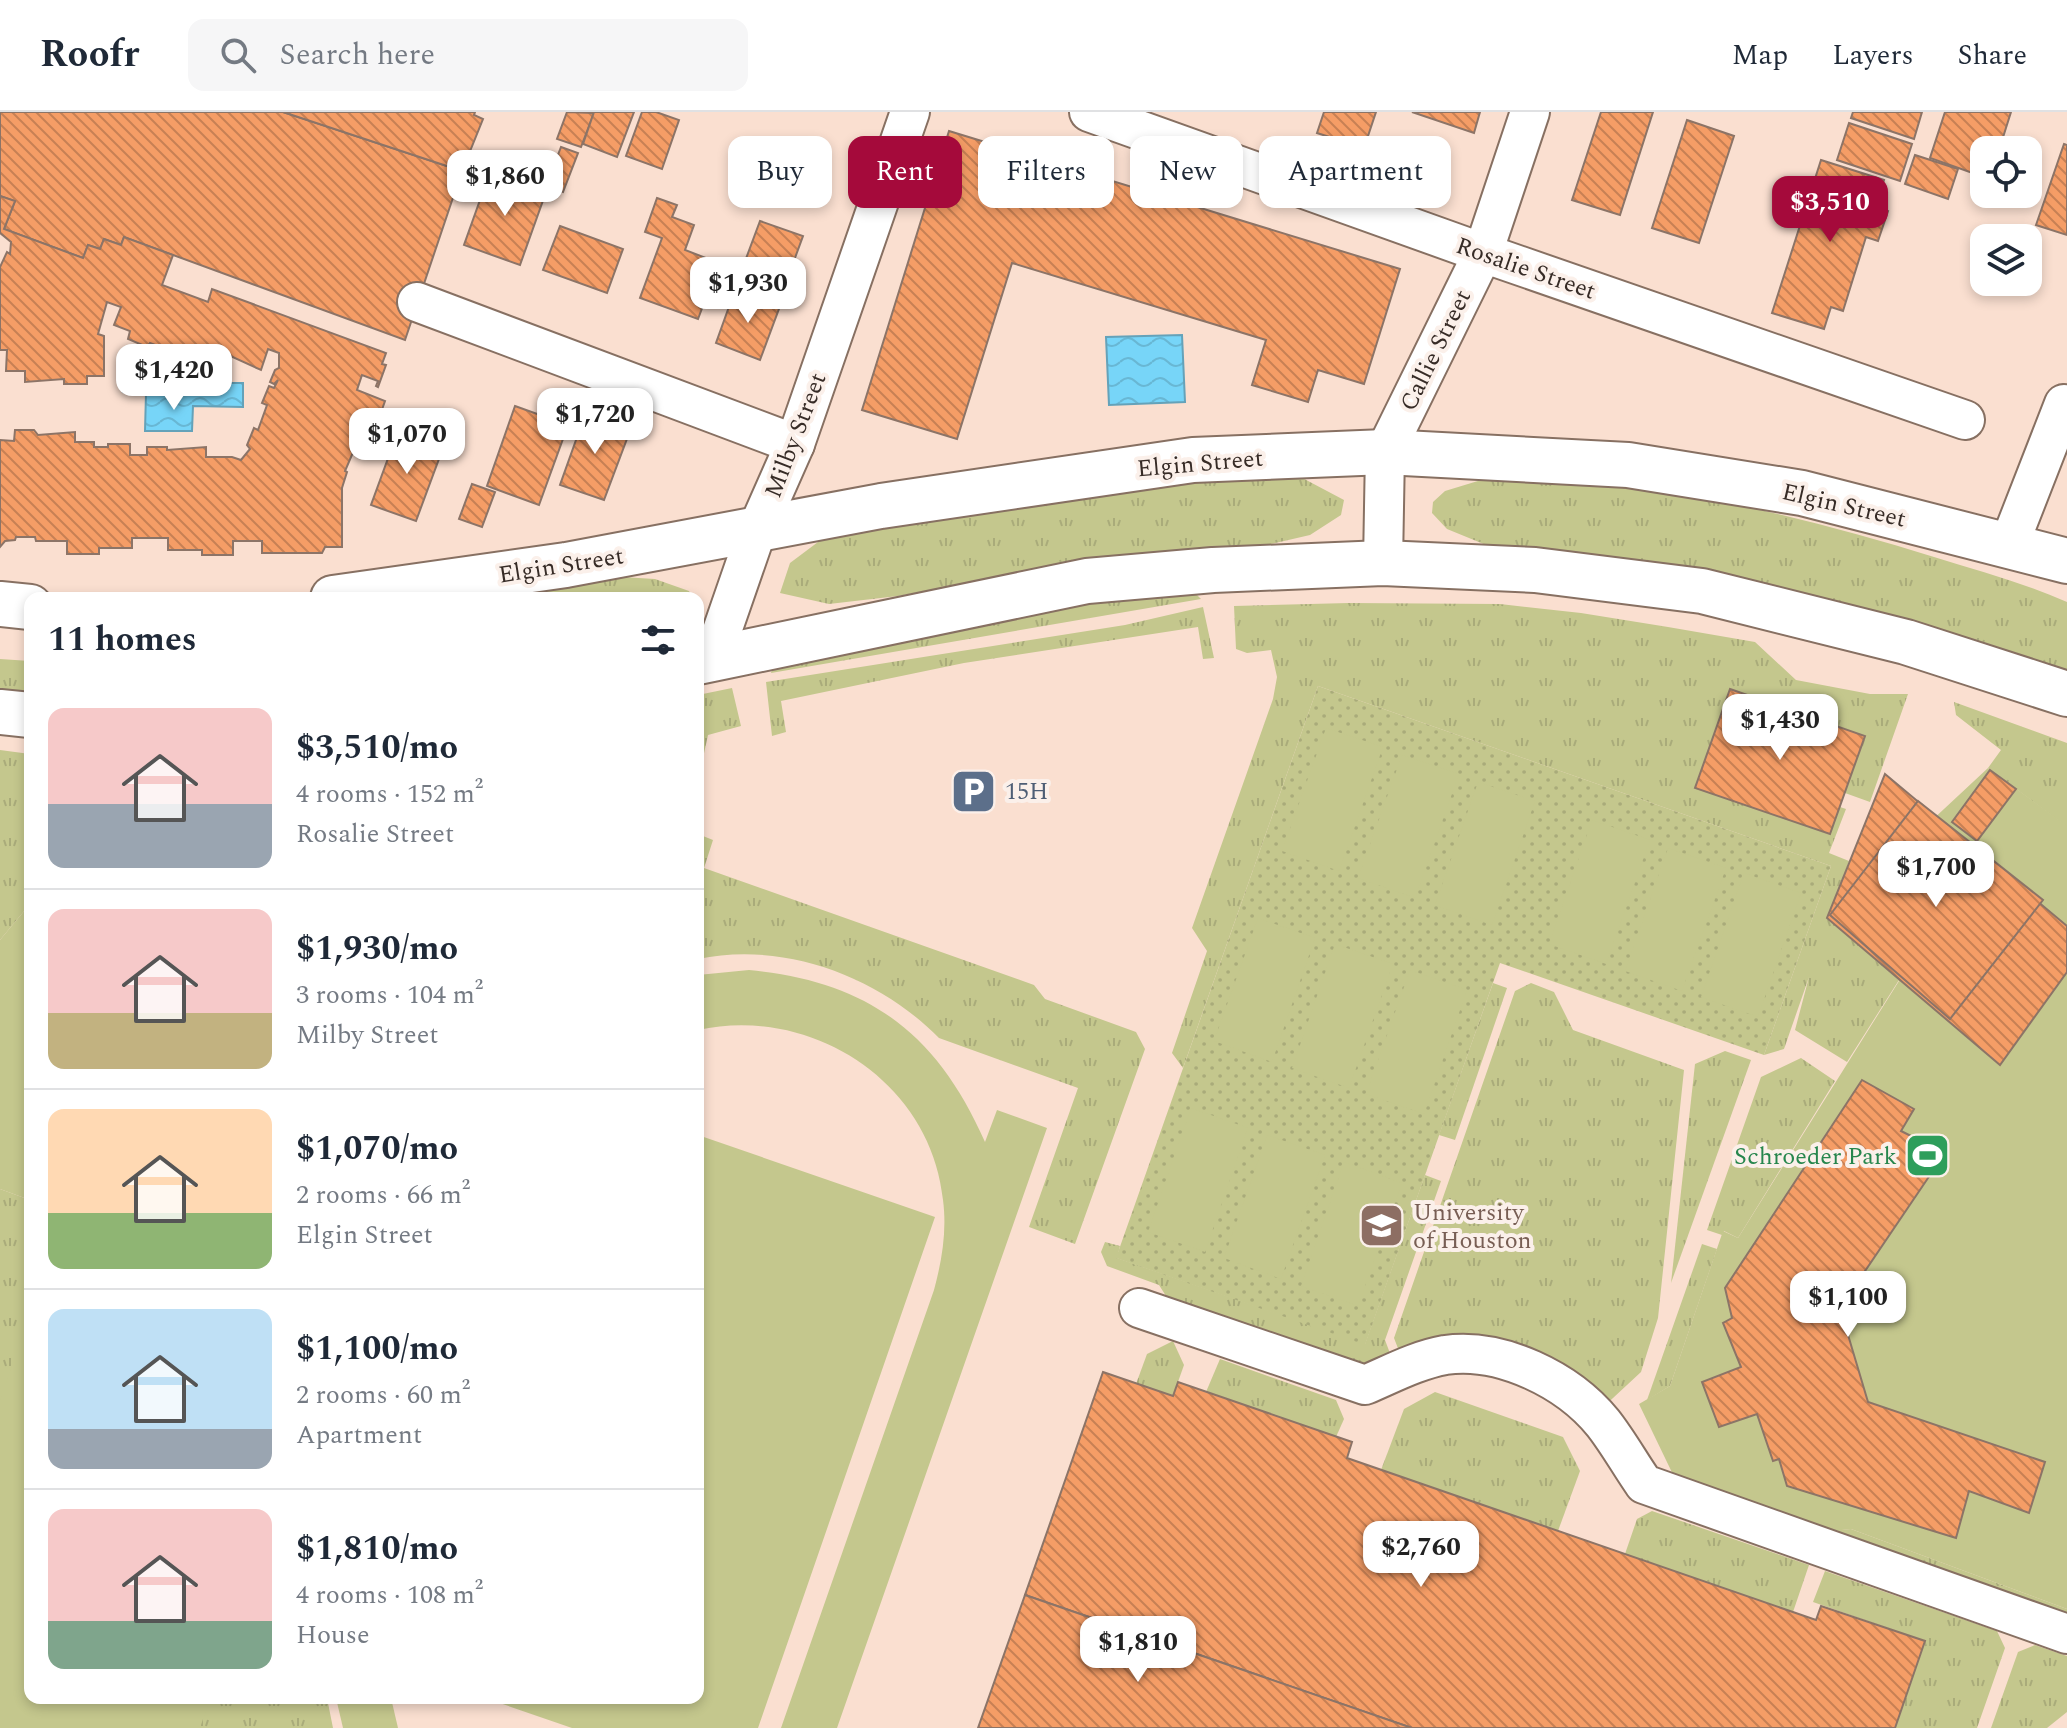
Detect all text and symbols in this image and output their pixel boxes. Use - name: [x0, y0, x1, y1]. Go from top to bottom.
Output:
- search box: [188, 19, 748, 91]
- text: Roofr: [40, 26, 140, 84]
- text: Search here: [280, 32, 435, 78]
- icon: search: [216, 33, 260, 77]
- text: Map: [1732, 34, 1788, 77]
- text: Layers: [1832, 34, 1914, 77]
- text: Share: [1958, 34, 2027, 77]
- chip: Buy: [728, 136, 832, 208]
- chip: Rent: [848, 136, 962, 208]
- chip: Filters: [978, 136, 1114, 208]
- chip: New: [1130, 136, 1243, 208]
- chip: Apartment: [1259, 136, 1451, 208]
- map controls: [1970, 136, 2042, 296]
- button: locate: [1970, 136, 2042, 208]
- pin: $1,860: [440, 150, 570, 218]
- text: $1,860: [465, 156, 545, 196]
- pin: $3,510: [1765, 176, 1895, 244]
- text: $3,510: [1790, 182, 1870, 222]
- button: layers: [1970, 224, 2042, 296]
- street label: Rosalie Street: [1451, 228, 1601, 310]
- pin: $1,930: [683, 257, 813, 325]
- text: $1,930: [708, 263, 788, 303]
- street label: Callie Street: [1391, 284, 1481, 417]
- pin: $1,420: [109, 344, 239, 412]
- text: $1,420: [134, 350, 214, 390]
- street label: Milby Street: [756, 368, 836, 503]
- pin: $1,720: [530, 388, 660, 456]
- text: $1,720: [555, 394, 635, 434]
- pin: $1,070: [342, 408, 472, 476]
- text: $1,070: [367, 414, 447, 454]
- street label: Elgin Street: [1136, 441, 1265, 487]
- street label: Elgin Street: [1778, 474, 1909, 538]
- street label: Elgin Street: [496, 538, 626, 594]
- text: 11 homes: [48, 614, 197, 666]
- icon: filters: [636, 618, 680, 662]
- pin: $1,430: [1715, 694, 1845, 762]
- text: $1,430: [1740, 700, 1820, 740]
- text: $3,510/mo: [296, 722, 458, 774]
- icon: home: [112, 740, 208, 836]
- parking icon: 15H: [950, 767, 998, 815]
- text: 4 rooms · 152 m²: [296, 774, 483, 814]
- place label: 15H: [1005, 774, 1048, 810]
- text: Rosalie Street: [296, 814, 454, 854]
- pin: $1,700: [1871, 841, 2001, 909]
- text: $1,700: [1896, 847, 1976, 887]
- text: $1,930/mo: [296, 923, 458, 975]
- icon: home: [112, 941, 208, 1037]
- text: 3 rooms · 104 m²: [296, 975, 483, 1015]
- text: Milby Street: [296, 1015, 438, 1055]
- text: $1,070/mo: [296, 1123, 458, 1175]
- sports icon: Schroeder Park: [1904, 1132, 1952, 1180]
- place label: Schroeder Park: [1734, 1139, 1897, 1175]
- icon: home: [112, 1141, 208, 1237]
- text: 2 rooms · 66 m²: [296, 1175, 470, 1215]
- place label: University of Houston: [1413, 1195, 1532, 1259]
- school or university icon: University of Houston: [1358, 1202, 1406, 1250]
- text: Elgin Street: [296, 1215, 433, 1255]
- pin: $1,100: [1783, 1271, 1913, 1339]
- text: $1,100: [1808, 1277, 1888, 1317]
- text: $1,100/mo: [296, 1323, 458, 1375]
- icon: home: [112, 1341, 208, 1437]
- text: 2 rooms · 60 m²: [296, 1375, 470, 1415]
- text: Apartment: [296, 1415, 422, 1455]
- pin: $2,760: [1356, 1521, 1486, 1589]
- text: $1,810/mo: [296, 1523, 458, 1575]
- text: $2,760: [1381, 1527, 1461, 1567]
- icon: home: [112, 1541, 208, 1637]
- text: 4 rooms · 108 m²: [296, 1575, 483, 1615]
- text: House: [296, 1615, 370, 1655]
- pin: $1,810: [1073, 1616, 1203, 1684]
- text: $1,810: [1098, 1622, 1178, 1662]

